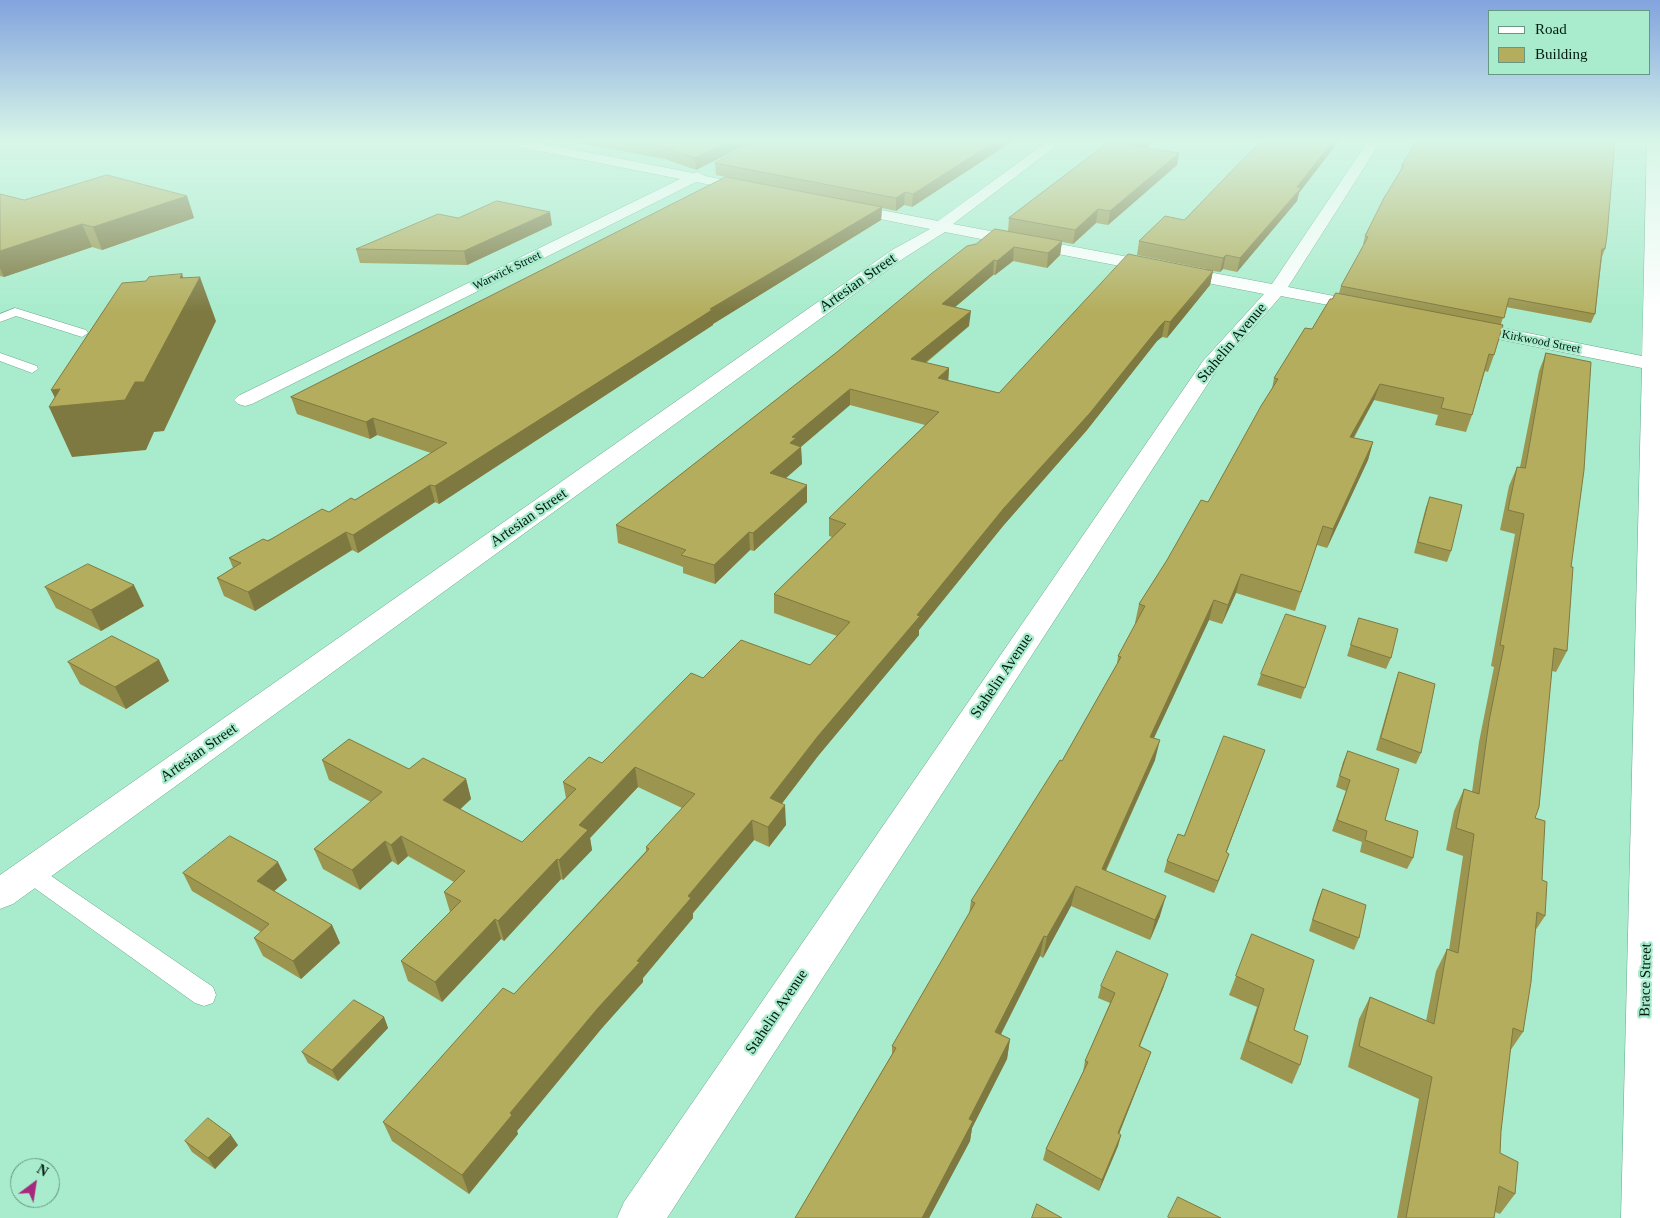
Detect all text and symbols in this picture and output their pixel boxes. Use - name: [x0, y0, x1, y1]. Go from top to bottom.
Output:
- legend: [1488, 10, 1650, 75]
- text: Road: [1535, 21, 1567, 37]
- text: Building: [1535, 46, 1588, 62]
- street label: Warwick Street: [471, 248, 543, 294]
- street label: Artesian Street: [816, 250, 900, 316]
- street label: Stahelin Avenue: [1193, 300, 1271, 386]
- street label: Kirkwood Street: [1501, 327, 1581, 357]
- street label: Artesian Street: [487, 485, 571, 551]
- street label: Stahelin Avenue: [967, 630, 1037, 722]
- street label: Artesian Street: [157, 720, 241, 786]
- street label: Brace Street: [1636, 943, 1656, 1017]
- street label: Stahelin Avenue: [742, 966, 812, 1058]
- north arrow: [10, 1158, 60, 1208]
- text: N: [34, 1162, 51, 1180]

